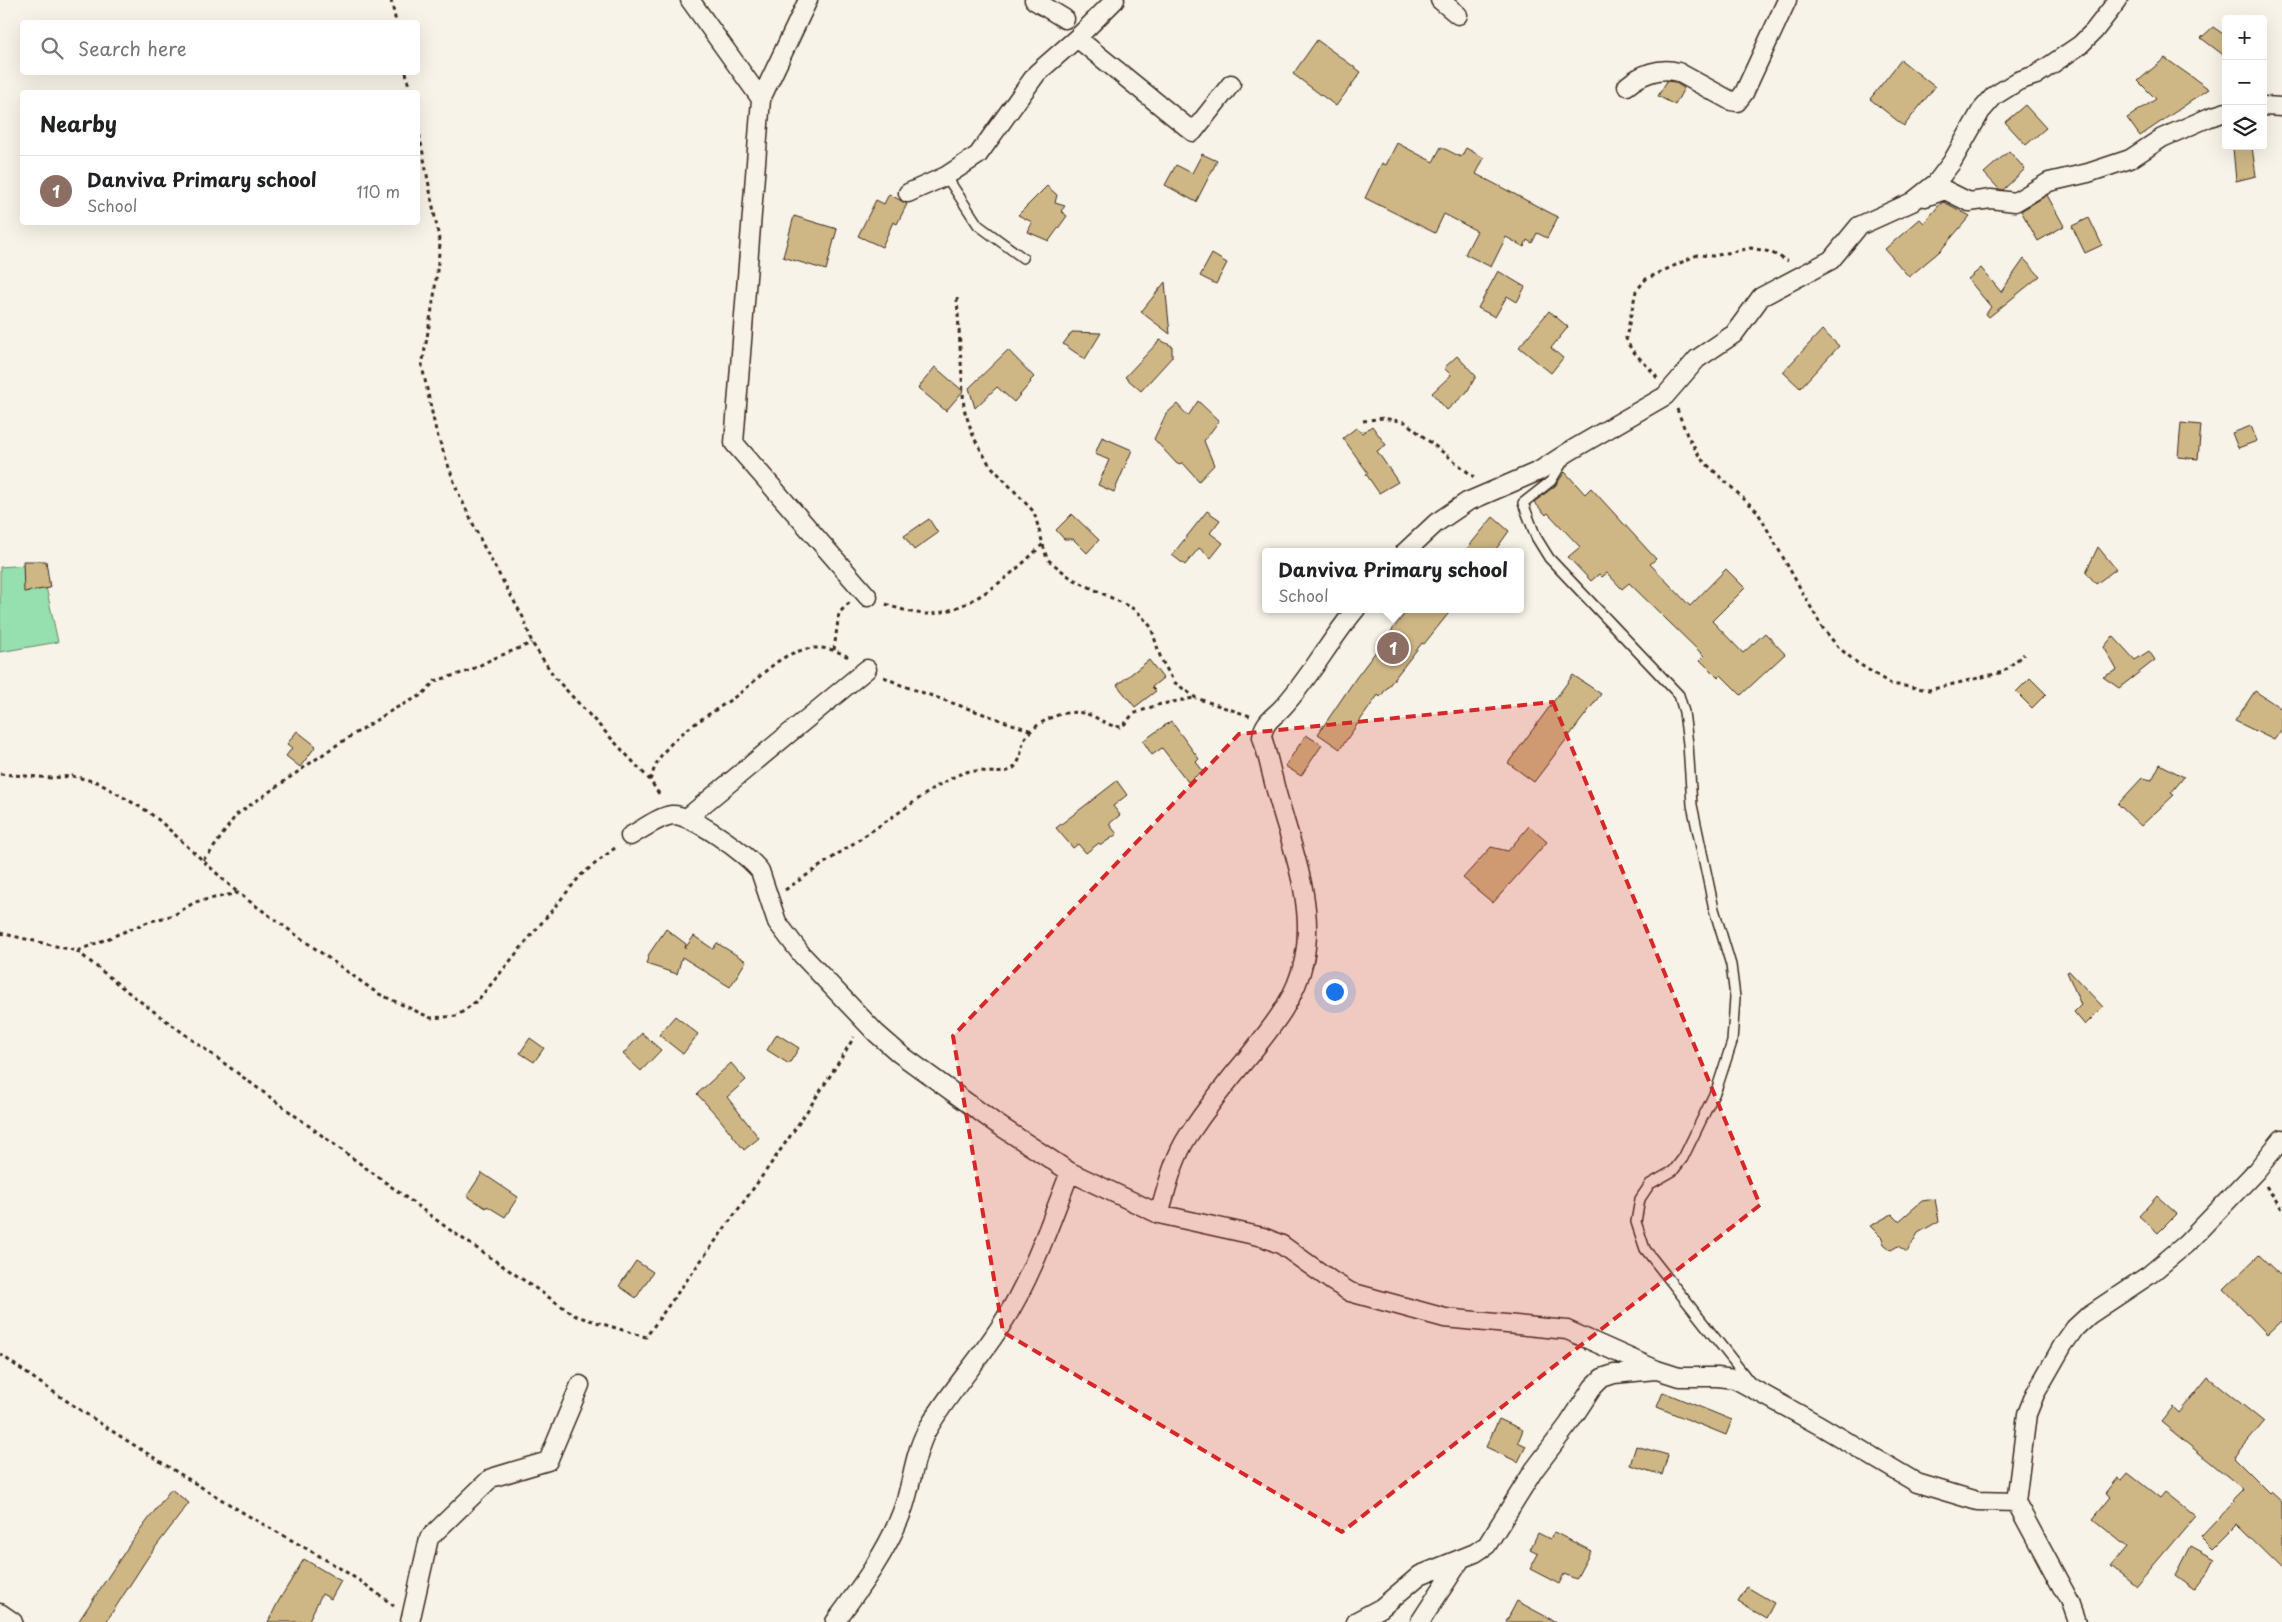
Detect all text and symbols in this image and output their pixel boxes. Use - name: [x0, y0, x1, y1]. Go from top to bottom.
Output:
- map controls: [2222, 15, 2267, 150]
- button: +: [2222, 15, 2267, 60]
- search box: [20, 20, 420, 75]
- icon: search: [38, 34, 66, 62]
- text: Search here: [78, 34, 187, 62]
- button: −: [2222, 60, 2267, 105]
- button: layers: [2222, 105, 2267, 150]
- text: Nearby: [40, 107, 117, 139]
- text: Danviva Primary school: [87, 165, 317, 193]
- text: 1: [52, 179, 60, 203]
- text: 110 m: [357, 179, 400, 203]
- text: School: [87, 193, 137, 217]
- popup: [1262, 548, 1524, 613]
- text: Danviva Primary school: [1278, 555, 1508, 583]
- text: School: [1278, 583, 1328, 607]
- pin: 1: [1377, 629, 1409, 667]
- your location: [1322, 979, 1348, 1005]

